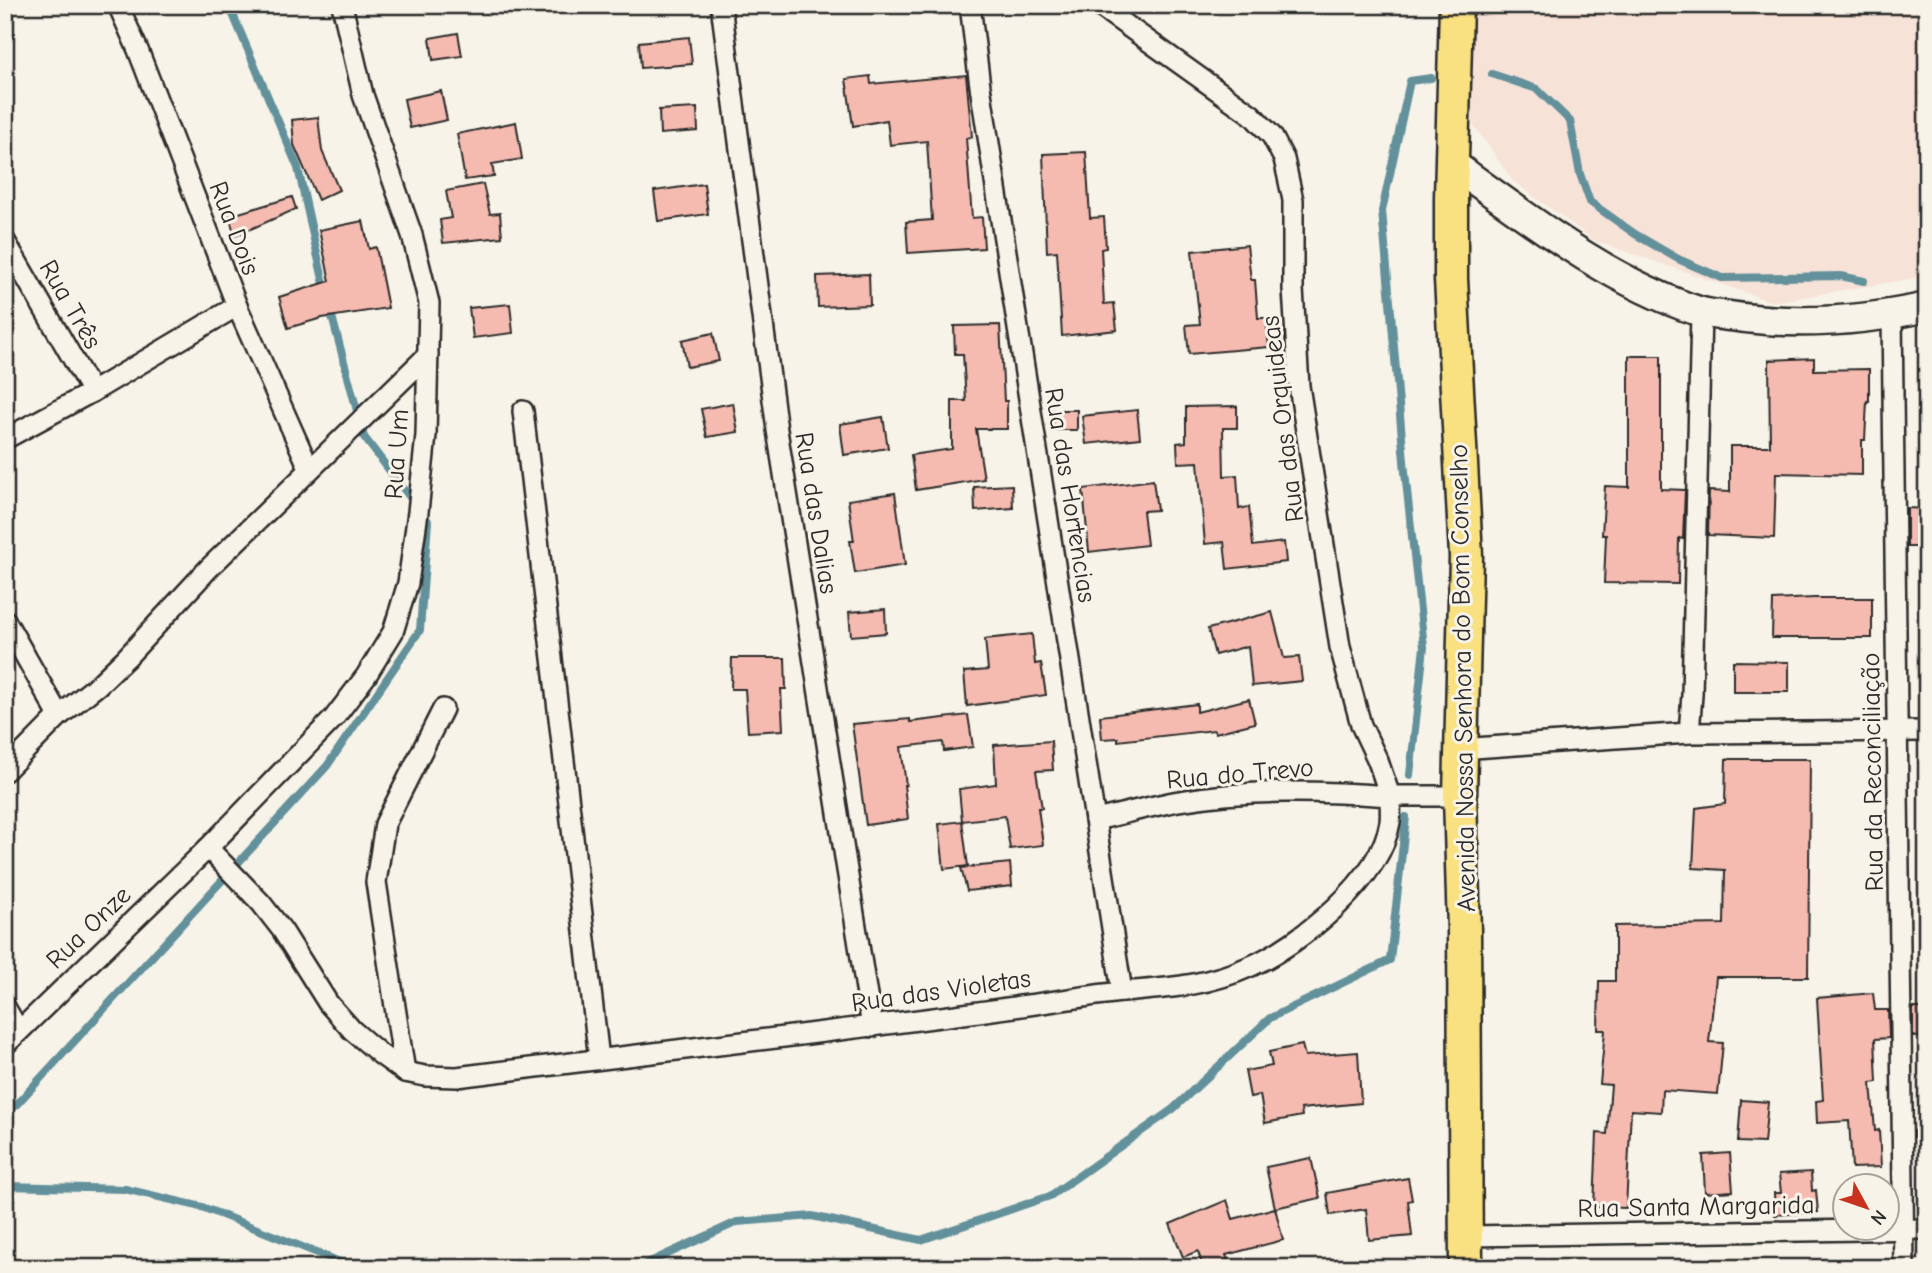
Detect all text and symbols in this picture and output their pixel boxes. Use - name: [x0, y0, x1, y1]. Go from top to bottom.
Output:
- street label: Rua Dois: [203, 177, 266, 279]
- street label: Rua Três: [33, 255, 108, 354]
- street label: Rua das Orquideas: [1255, 314, 1311, 524]
- street label: Rua das Hortencias: [1038, 386, 1102, 605]
- street label: Rua Um: [379, 408, 415, 500]
- street label: Rua das Dalias: [788, 430, 844, 596]
- street label: Avenida Nossa Senhora do Bom Conselho: [1444, 444, 1482, 912]
- street label: Rua da Reconciliação: [1856, 652, 1890, 892]
- street label: Rua do Trevo: [1165, 753, 1315, 795]
- street label: Rua Onze: [40, 880, 137, 975]
- street label: Rua das Violetas: [850, 964, 1033, 1018]
- north arrow: [1830, 1172, 1900, 1242]
- street label: Rua Santa Margarida: [1577, 1190, 1815, 1224]
- text: N: [1866, 1205, 1891, 1229]

